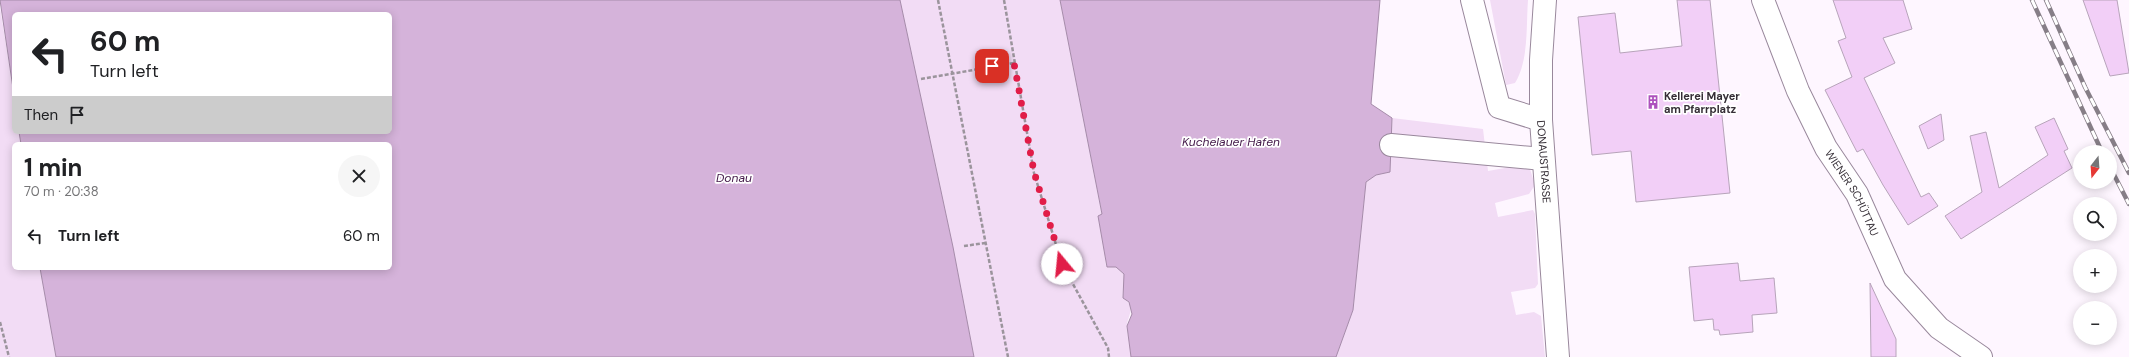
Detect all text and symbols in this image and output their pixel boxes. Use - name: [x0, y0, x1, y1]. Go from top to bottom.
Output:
- text: 60 m: [90, 23, 160, 60]
- icon: left: [24, 28, 76, 80]
- pin: [975, 49, 1009, 83]
- icon: arrive: [981, 55, 1003, 77]
- text: Turn left: [90, 59, 159, 83]
- place label: Kellerei Mayer am Pfarrplatz: [1664, 89, 1740, 116]
- building icon: Kellerei Mayer am Pfarrplatz: [1645, 94, 1661, 110]
- icon: arrive: [66, 104, 88, 126]
- text: Then: [24, 105, 58, 125]
- street label: DONAUSTRASSE: [1534, 120, 1554, 204]
- water label: Kuchelauer Hafen: [1182, 134, 1280, 150]
- north arrow: [2073, 145, 2117, 189]
- map controls: [2073, 145, 2117, 345]
- street label: WIENER SCHÜTTAU: [1822, 147, 1882, 238]
- text: 1 min: [24, 152, 82, 183]
- button: close: [338, 155, 380, 197]
- water label: Donau: [716, 170, 752, 186]
- text: 70 m · 20:38: [24, 183, 99, 200]
- button: search: [2073, 197, 2117, 241]
- icon: left: [24, 225, 46, 247]
- text: Turn left: [58, 226, 119, 246]
- text: 60 m: [343, 226, 380, 246]
- position arrow: [1041, 243, 1083, 285]
- button: +: [2073, 249, 2117, 293]
- button: −: [2073, 301, 2117, 345]

